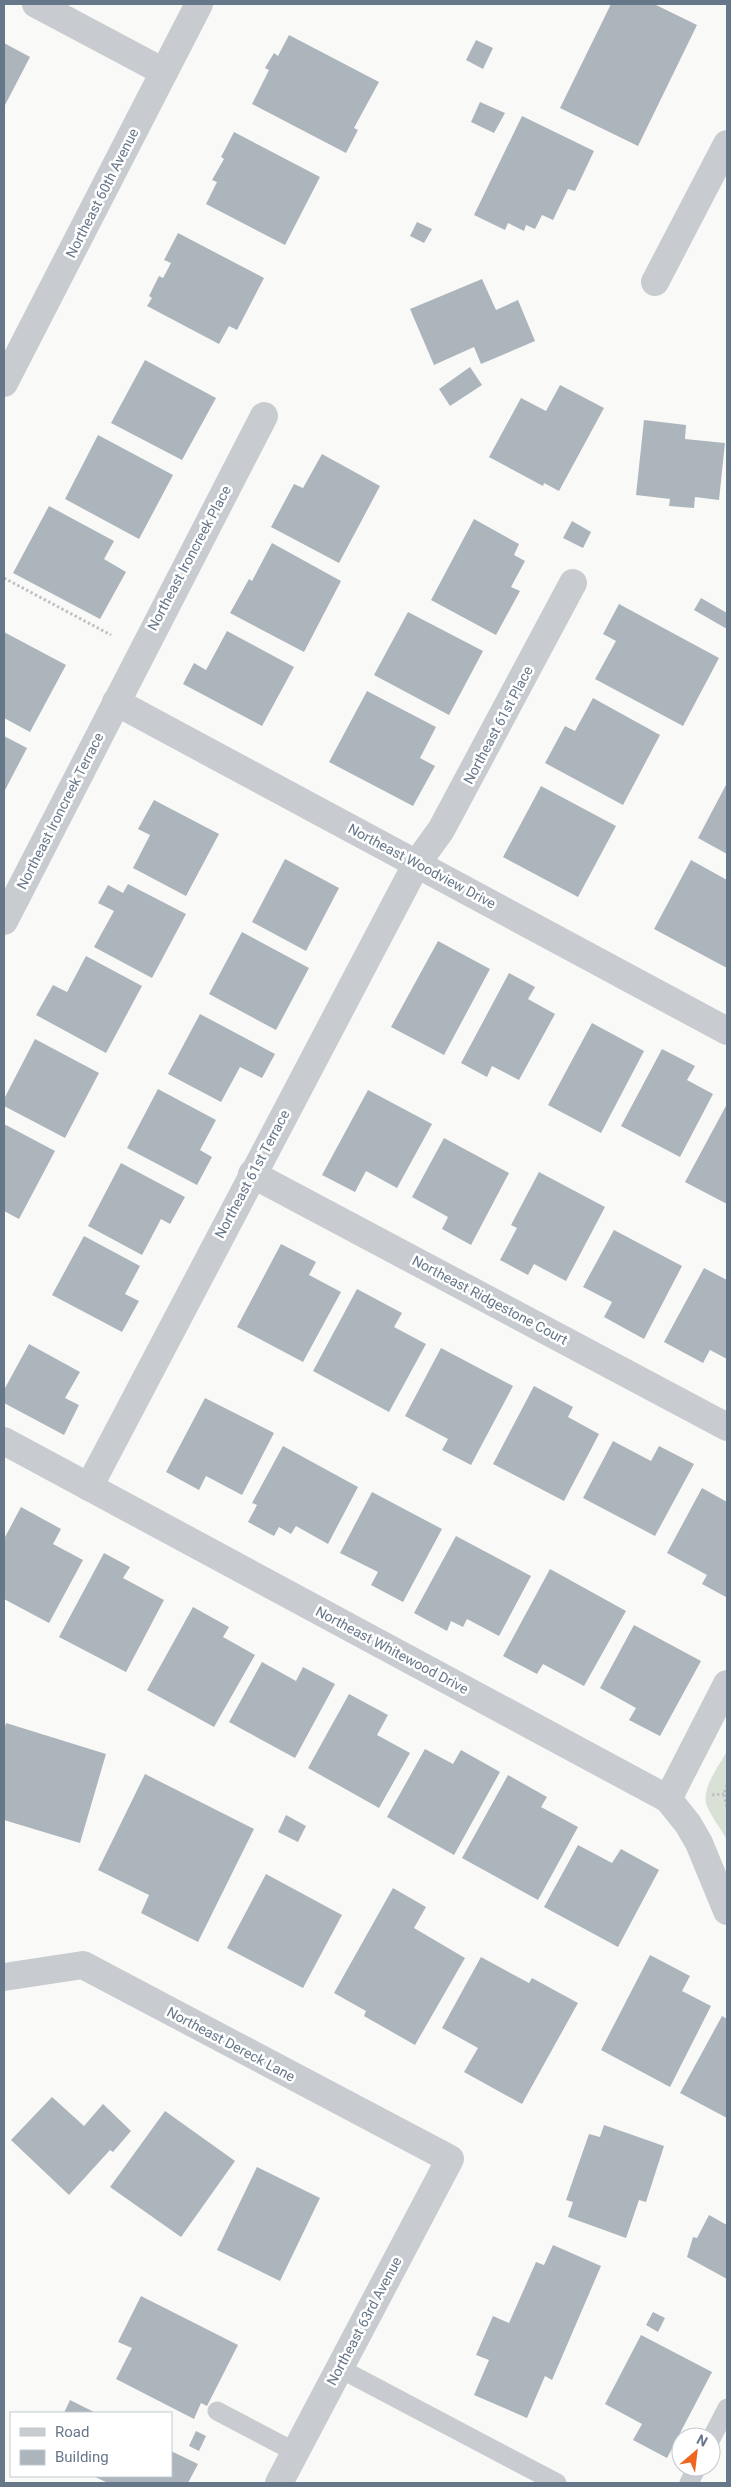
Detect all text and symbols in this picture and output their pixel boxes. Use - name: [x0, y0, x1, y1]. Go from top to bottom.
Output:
- street label: Northeast 60th Avenue: [62, 126, 142, 260]
- street label: Northeast Ironcreek Place: [144, 483, 234, 633]
- street label: Northeast 61st Place: [460, 663, 536, 787]
- street label: Northeast Ironcreek Terrace: [13, 730, 107, 892]
- street label: Northeast Woodview Drive: [345, 820, 499, 912]
- street label: Northeast 61st Terrace: [211, 1107, 293, 1241]
- street label: Northeast Ridgestone Court: [410, 1252, 571, 1348]
- street label: Northeast Whitewood Drive: [313, 1603, 471, 1697]
- street label: Northeast Dereck Lane: [164, 2003, 298, 2085]
- street label: Northeast 63rd Avenue: [323, 2254, 405, 2388]
- legend: [10, 2412, 172, 2477]
- text: Road: [55, 2423, 89, 2441]
- north arrow: [671, 2427, 721, 2477]
- text: N: [694, 2431, 710, 2450]
- text: Building: [55, 2448, 109, 2466]

